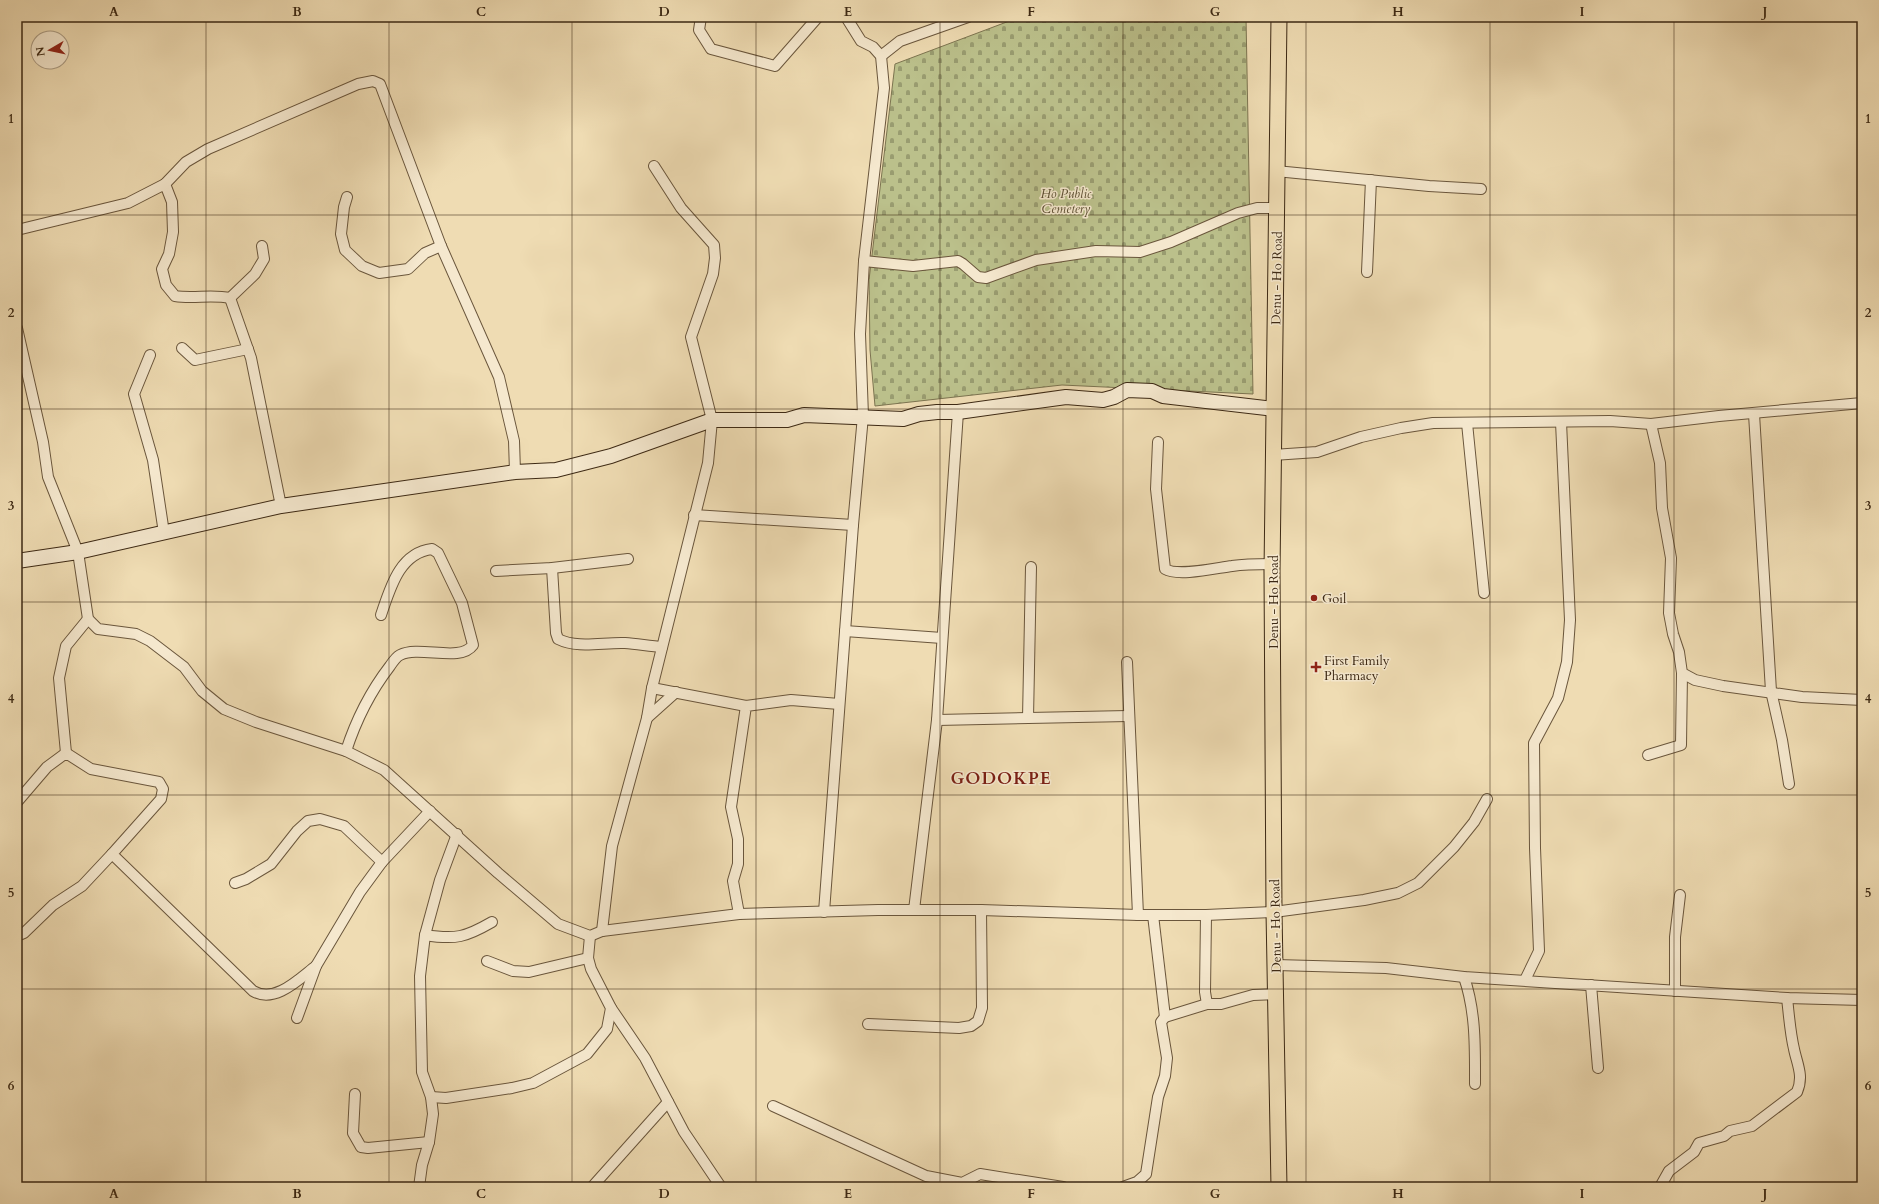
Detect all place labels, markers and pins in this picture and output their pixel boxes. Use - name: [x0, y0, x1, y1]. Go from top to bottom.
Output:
- place label: Goil: [1322, 590, 1347, 608]
- marker: Goil: [1309, 593, 1319, 603]
- place label: First Family Pharmacy: [1324, 652, 1390, 685]
- marker: First Family Pharmacy: [1311, 662, 1321, 672]

